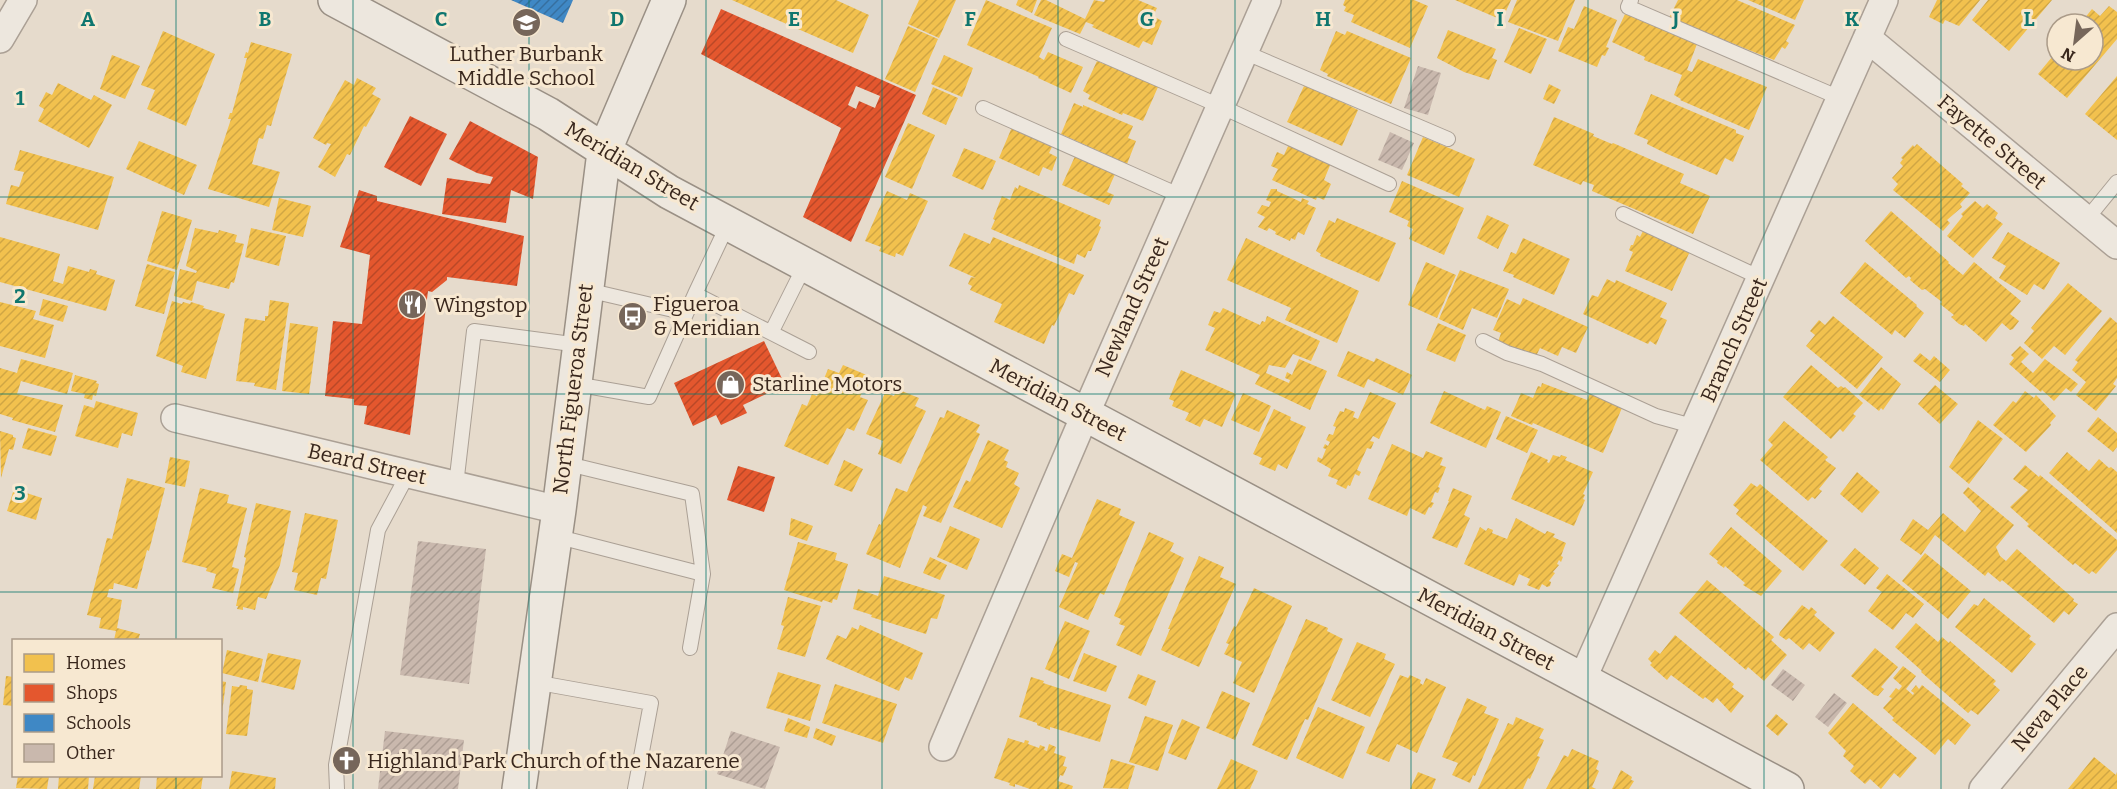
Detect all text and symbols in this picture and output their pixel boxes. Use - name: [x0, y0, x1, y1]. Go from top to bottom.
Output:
- text: A: [81, 7, 96, 31]
- text: B: [259, 7, 272, 31]
- text: C: [435, 7, 447, 31]
- school or university icon: Luther Burbank Middle School: [510, 7, 542, 39]
- text: D: [610, 7, 624, 31]
- text: E: [788, 7, 800, 31]
- text: F: [964, 7, 976, 31]
- text: G: [1140, 7, 1154, 31]
- text: H: [1315, 7, 1331, 31]
- text: I: [1496, 7, 1504, 31]
- text: J: [1672, 7, 1680, 31]
- text: K: [1845, 7, 1860, 31]
- text: L: [2023, 7, 2035, 31]
- north arrow: [2045, 12, 2105, 72]
- place label: Luther Burbank Middle School: [449, 41, 603, 91]
- text: N: [2058, 44, 2078, 66]
- text: 1: [16, 86, 25, 110]
- street label: Fayette Street: [1932, 89, 2052, 195]
- street label: Meridian Street: [560, 116, 704, 216]
- street label: Newland Street: [1090, 233, 1175, 381]
- street label: Branch Street: [1695, 273, 1773, 406]
- street label: North Figueroa Street: [547, 282, 599, 496]
- text: 2: [14, 284, 26, 308]
- restaurant icon: Wingstop: [397, 289, 429, 321]
- place label: Figueroa & Meridian: [653, 291, 760, 341]
- place label: Wingstop: [434, 292, 528, 318]
- bus stop icon: Figueroa & Meridian: [616, 300, 648, 332]
- street label: Meridian Street: [985, 353, 1131, 447]
- shop icon: Starline Motors: [715, 368, 747, 400]
- place label: Starline Motors: [752, 371, 902, 397]
- street label: Beard Street: [305, 438, 429, 490]
- text: 3: [14, 481, 26, 505]
- street label: Meridian Street: [1413, 582, 1559, 676]
- legend: [12, 639, 222, 777]
- text: Homes: [66, 652, 126, 674]
- street label: Neva Place: [2006, 659, 2094, 757]
- text: Shops: [66, 682, 118, 704]
- text: Schools: [66, 712, 131, 734]
- text: Other: [66, 742, 115, 764]
- church icon: Highland Park Church of the Nazarene: [330, 745, 362, 777]
- place label: Highland Park Church of the Nazarene: [367, 748, 740, 774]

